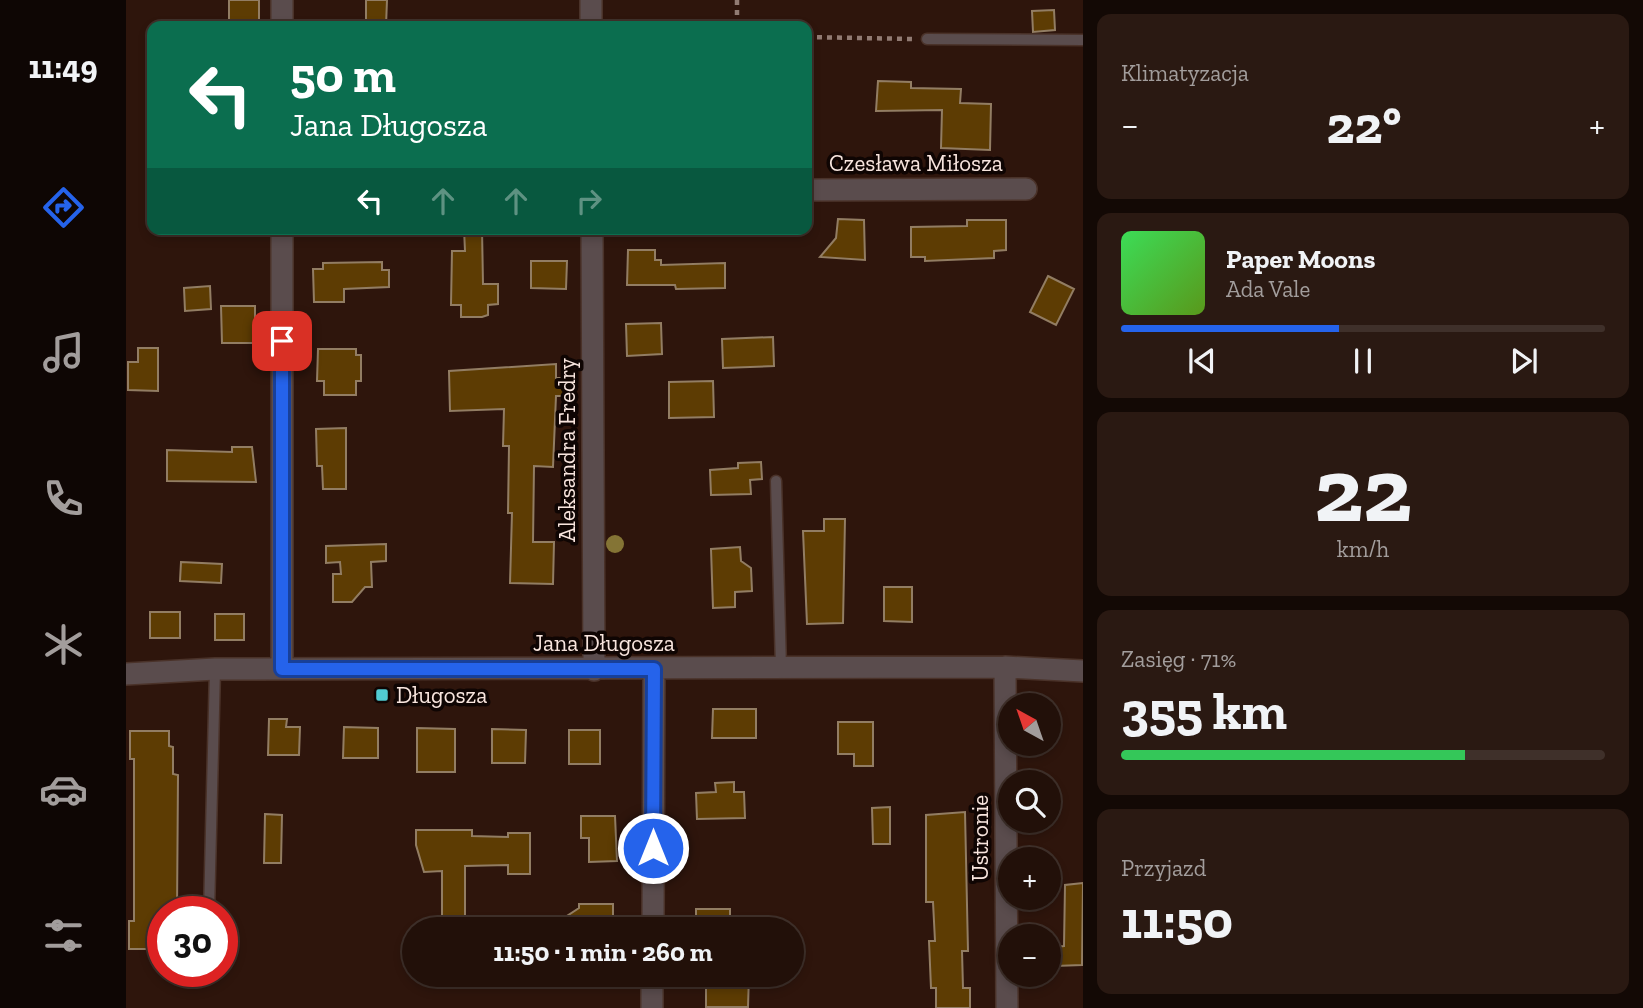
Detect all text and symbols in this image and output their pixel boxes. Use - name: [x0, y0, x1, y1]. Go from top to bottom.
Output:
- text: 50 m: [290, 46, 396, 105]
- text: 11:49: [28, 48, 98, 86]
- icon: left: [175, 49, 266, 140]
- text: Klimatyzacja: [1121, 59, 1249, 87]
- text: 22°: [1327, 94, 1401, 156]
- text: −: [1121, 102, 1139, 148]
- text: +: [1589, 102, 1605, 148]
- text: Jana Długosza: [290, 106, 487, 144]
- street label: Czesława Miłosza: [829, 149, 1003, 177]
- icon: left: [351, 182, 389, 220]
- icon: ahead: [424, 182, 462, 220]
- icon: ahead: [497, 182, 535, 220]
- icon: right: [570, 182, 608, 220]
- icon: directions: [39, 183, 88, 232]
- text: Paper Moons: [1226, 243, 1375, 275]
- text: Ada Vale: [1226, 275, 1310, 303]
- pin: [252, 311, 312, 371]
- icon: arrive: [263, 322, 301, 360]
- icon: music: [39, 328, 88, 377]
- icon: previous: [1183, 342, 1221, 380]
- icon: pause: [1344, 342, 1382, 380]
- icon: next: [1505, 342, 1543, 380]
- street label: Aleksandra Fredry: [553, 358, 581, 542]
- text: 22: [1314, 435, 1412, 544]
- icon: phone: [39, 474, 88, 523]
- text: km/h: [1337, 535, 1389, 563]
- icon: climate: [39, 620, 88, 669]
- street label: Jana Długosza: [533, 629, 675, 657]
- text: Zasięg · 71%: [1121, 645, 1236, 673]
- text: 355 km: [1121, 680, 1287, 742]
- place label: Długosza: [396, 681, 487, 709]
- marker: Długosza: [374, 687, 390, 703]
- north arrow: [998, 693, 1060, 756]
- map controls: [998, 693, 1061, 987]
- icon: car: [39, 765, 88, 814]
- button: search: [998, 770, 1061, 833]
- street label: Ustronie: [966, 795, 994, 881]
- position arrow: [616, 811, 690, 885]
- button: +: [998, 847, 1061, 910]
- text: Przyjazd: [1121, 854, 1206, 882]
- text: 11:50: [1121, 889, 1233, 951]
- speed limit sign: 30: [147, 896, 238, 987]
- icon: filters: [39, 911, 88, 960]
- button: −: [998, 924, 1061, 987]
- text: 11:50 · 1 min · 260 m: [493, 936, 713, 968]

